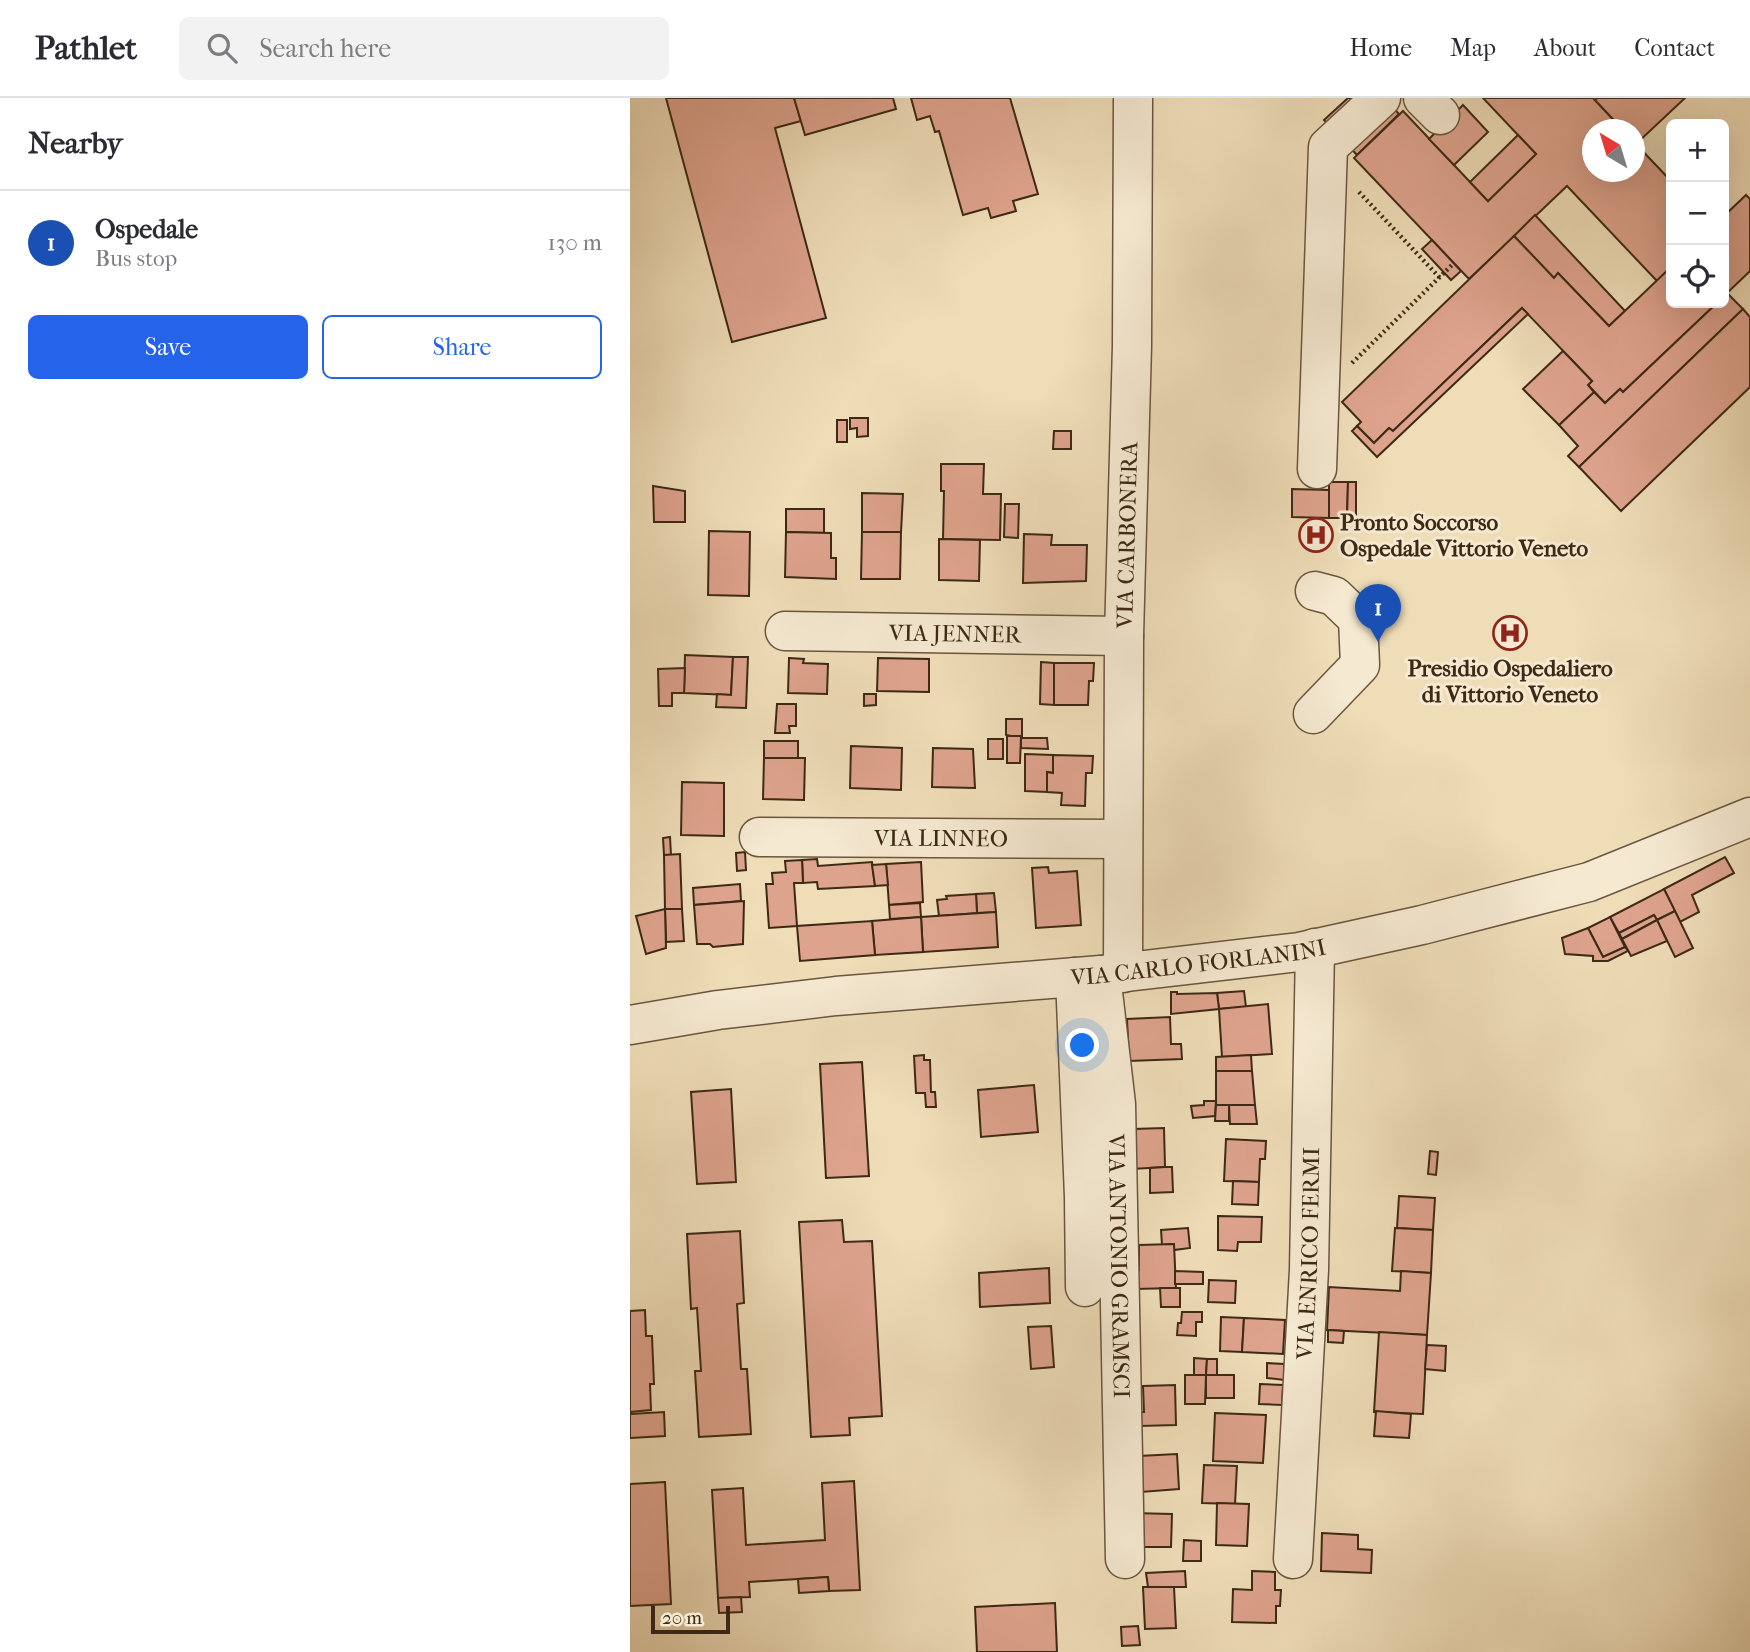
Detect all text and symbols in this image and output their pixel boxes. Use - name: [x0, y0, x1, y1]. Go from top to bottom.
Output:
- search box: [179, 17, 669, 80]
- text: Pathlet: [35, 29, 137, 68]
- icon: search: [203, 29, 241, 67]
- text: Search here: [259, 33, 391, 64]
- text: Home: [1350, 34, 1412, 62]
- text: Map: [1450, 34, 1496, 62]
- text: About: [1534, 34, 1596, 62]
- text: Contact: [1634, 34, 1715, 62]
- north arrow: [1582, 119, 1645, 182]
- map controls: [1666, 119, 1729, 308]
- button: +: [1666, 119, 1729, 182]
- text: Nearby: [28, 126, 123, 161]
- button: −: [1666, 182, 1729, 245]
- text: Ospedale: [95, 214, 198, 245]
- text: 1: [47, 229, 55, 256]
- text: 130 m: [548, 229, 602, 256]
- text: Bus stop: [95, 245, 177, 272]
- button: locate: [1666, 245, 1729, 308]
- button: Save: [28, 315, 308, 379]
- button: Share: [322, 315, 602, 379]
- street label: VIA CARBONERA: [1111, 440, 1143, 630]
- place label: Pronto Soccorso Ospedale Vittorio Veneto: [1340, 509, 1589, 562]
- hospital icon: Pronto Soccorso Ospedale Vittorio Veneto: [1297, 516, 1335, 554]
- pin: 1: [1355, 584, 1401, 642]
- hospital icon: Presidio Ospedaliero di Vittorio Veneto: [1491, 614, 1529, 652]
- street label: VIA JENNER: [888, 620, 1023, 649]
- place label: Presidio Ospedaliero di Vittorio Veneto: [1407, 655, 1613, 708]
- street label: VIA LINNEO: [873, 825, 1008, 852]
- street label: VIA CARLO FORLANINI: [1069, 933, 1329, 991]
- your location: [1065, 1028, 1099, 1062]
- street label: VIA ANTONIO GRAMSCI: [1103, 1133, 1135, 1399]
- street label: VIA ENRICO FERMI: [1291, 1147, 1325, 1361]
- scale bar: [651, 1603, 730, 1635]
- text: 20 m: [662, 1607, 702, 1629]

